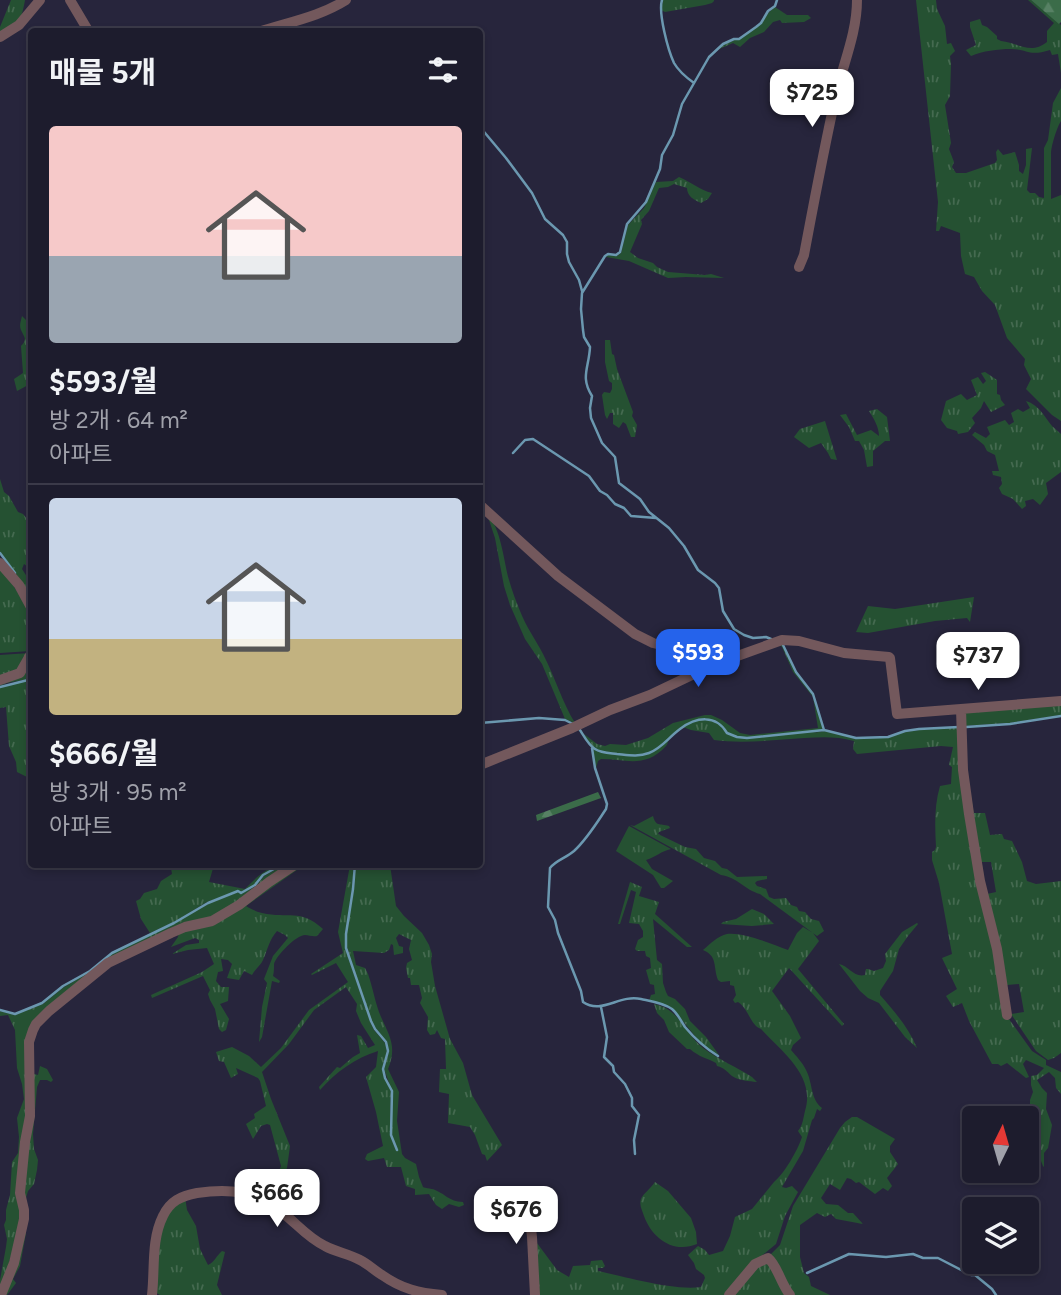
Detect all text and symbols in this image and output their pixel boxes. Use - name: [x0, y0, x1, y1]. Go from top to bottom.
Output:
- icon: filters: [424, 51, 462, 89]
- text: 매물 5개: [49, 54, 156, 91]
- pin: $725: [771, 69, 853, 129]
- text: $725: [786, 78, 838, 106]
- icon: home: [193, 172, 319, 298]
- text: $593/월: [49, 363, 158, 400]
- text: 방 2개 · 64 m²: [49, 406, 188, 434]
- text: 아파트: [49, 440, 112, 468]
- icon: home: [193, 544, 319, 670]
- pin: $593: [657, 630, 739, 689]
- pin: $737: [937, 632, 1019, 692]
- text: $593: [672, 638, 724, 666]
- text: $737: [952, 641, 1004, 669]
- text: $666/월: [49, 735, 158, 772]
- text: 방 3개 · 95 m²: [49, 778, 187, 806]
- text: 아파트: [49, 812, 112, 840]
- north arrow: [962, 1106, 1040, 1183]
- map controls: [962, 1106, 1039, 1274]
- pin: $666: [236, 1170, 318, 1229]
- text: $666: [251, 1178, 303, 1206]
- pin: $676: [475, 1186, 557, 1246]
- text: $676: [490, 1195, 542, 1223]
- button: layers: [962, 1197, 1039, 1274]

